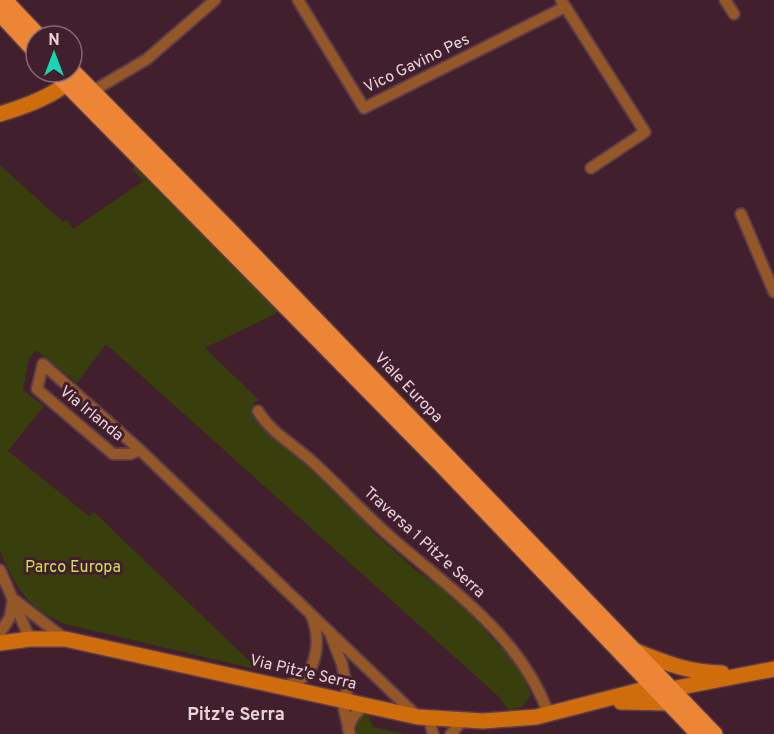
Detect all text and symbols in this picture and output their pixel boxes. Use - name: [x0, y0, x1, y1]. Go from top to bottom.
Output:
- north arrow: [24, 24, 84, 84]
- street label: Vico Gavino Pes: [361, 30, 473, 98]
- text: N: [48, 31, 60, 51]
- street label: Viale Europa: [369, 348, 447, 428]
- street label: Via Irlanda: [55, 382, 127, 446]
- street label: Traversa 1 Pitz'e Serra: [359, 483, 489, 603]
- park label: Parco Europa: [25, 558, 121, 578]
- street label: Via Pitz'e Serra: [248, 651, 358, 695]
- district label: Pitz'e Serra: [187, 704, 285, 727]

